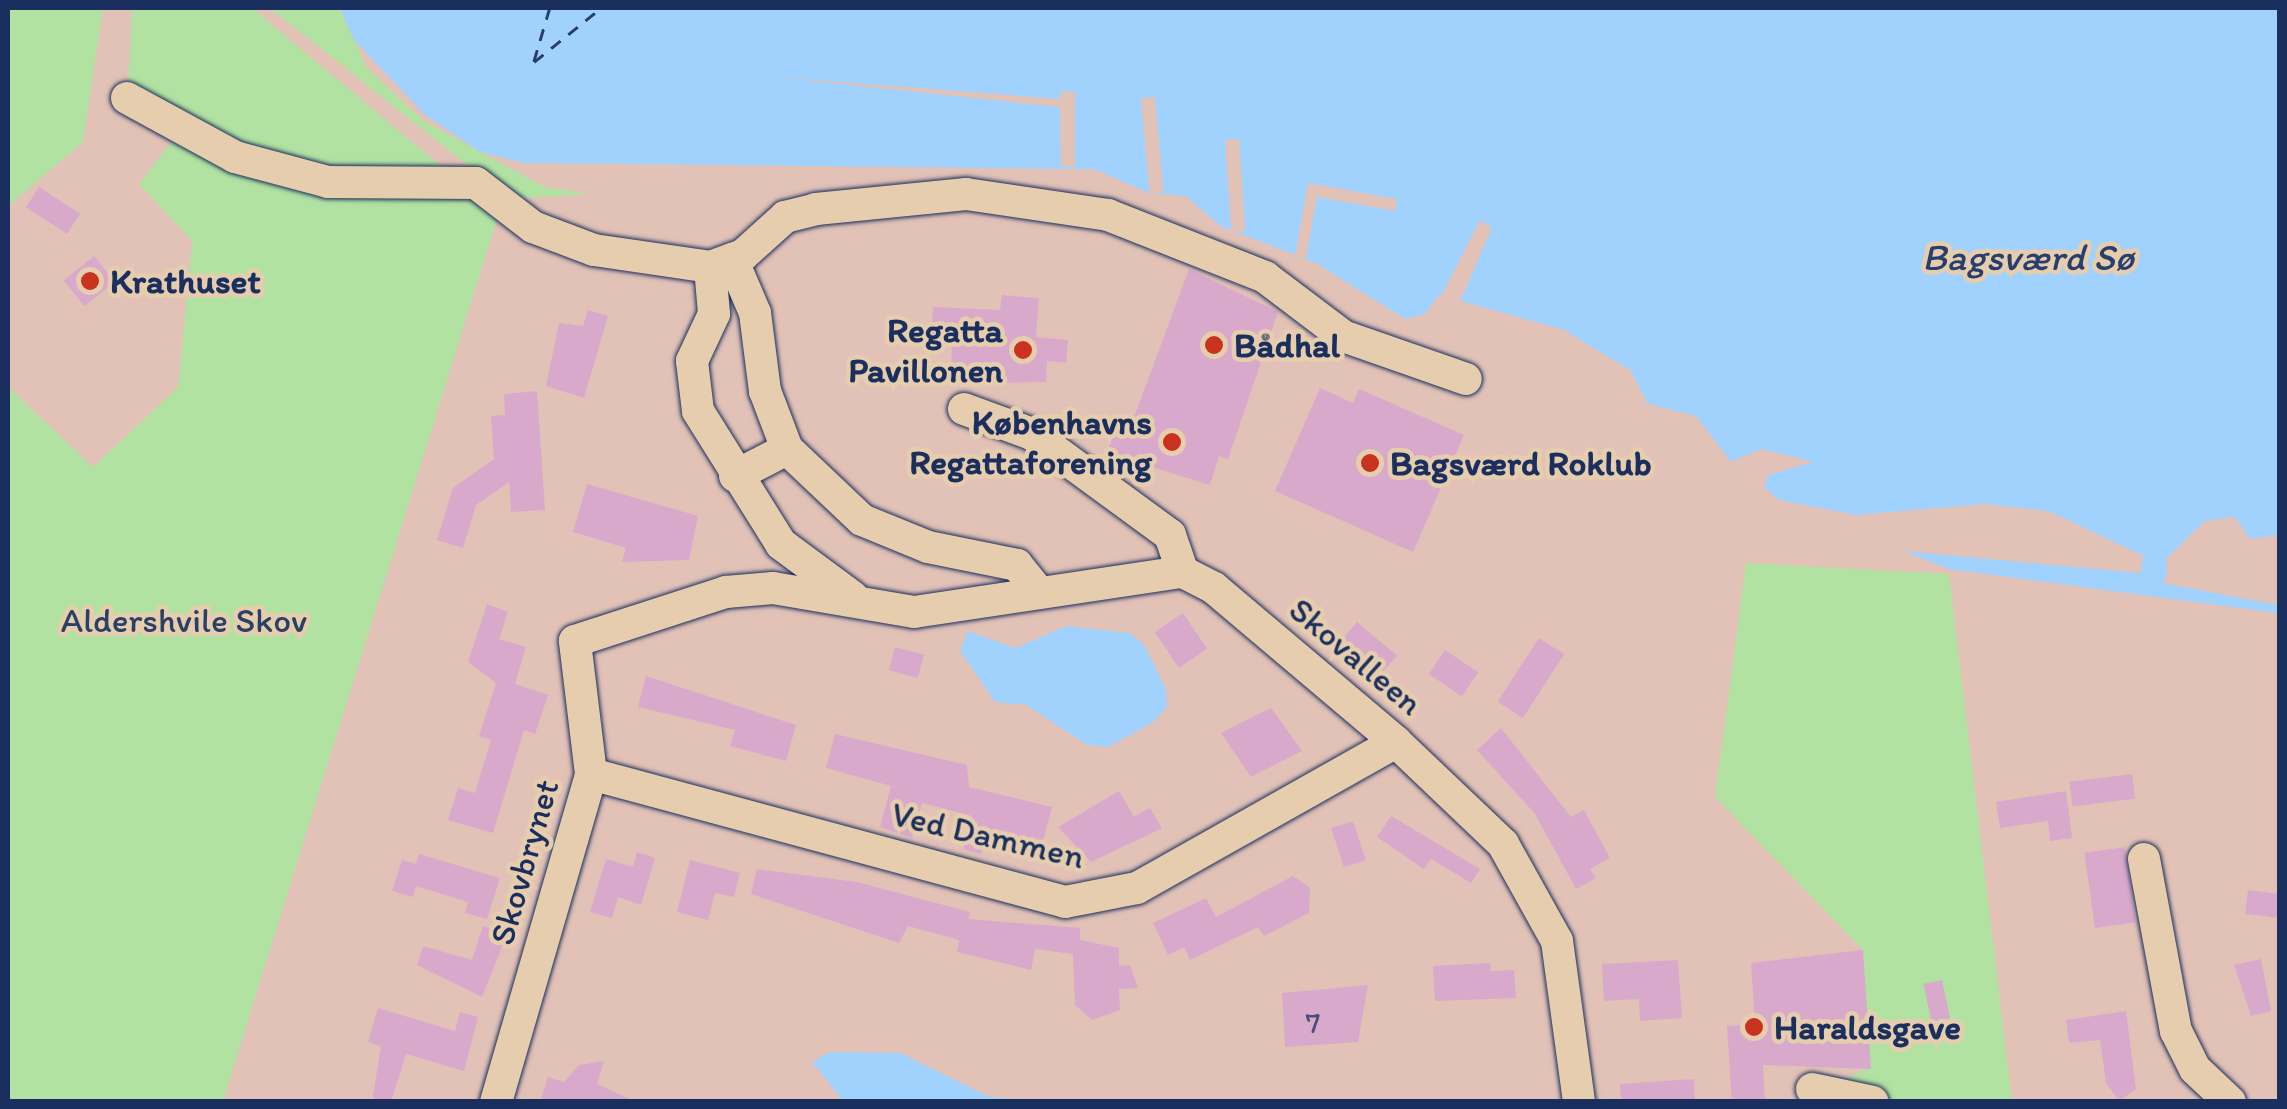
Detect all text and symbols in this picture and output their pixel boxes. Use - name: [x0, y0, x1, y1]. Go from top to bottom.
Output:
- water label: Bagsværd Sø: [1922, 235, 2134, 281]
- place label: Krathuset: [110, 260, 260, 302]
- marker: Krathuset: [79, 270, 101, 292]
- place label: Regatta Pavillonen: [848, 309, 1003, 391]
- place label: Bådhal: [1234, 324, 1340, 366]
- marker: Bådhal: [1203, 334, 1225, 356]
- marker: Regatta Pavillonen: [1012, 339, 1034, 361]
- place label: Københavns Regattaforening: [909, 401, 1152, 483]
- marker: Københavns Regattaforening: [1161, 431, 1183, 453]
- place label: Bagsværd Roklub: [1390, 442, 1652, 484]
- marker: Bagsværd Roklub: [1359, 452, 1381, 474]
- street label: Skovalleen: [1281, 588, 1431, 724]
- park label: Aldershvile Skov: [61, 599, 307, 641]
- street label: Skovbrynet: [480, 775, 568, 949]
- street label: Ved Dammen: [887, 792, 1089, 878]
- house number: 7: [1306, 1005, 1320, 1041]
- place label: Haraldsgave: [1774, 1006, 1961, 1048]
- marker: Haraldsgave: [1743, 1016, 1765, 1038]

